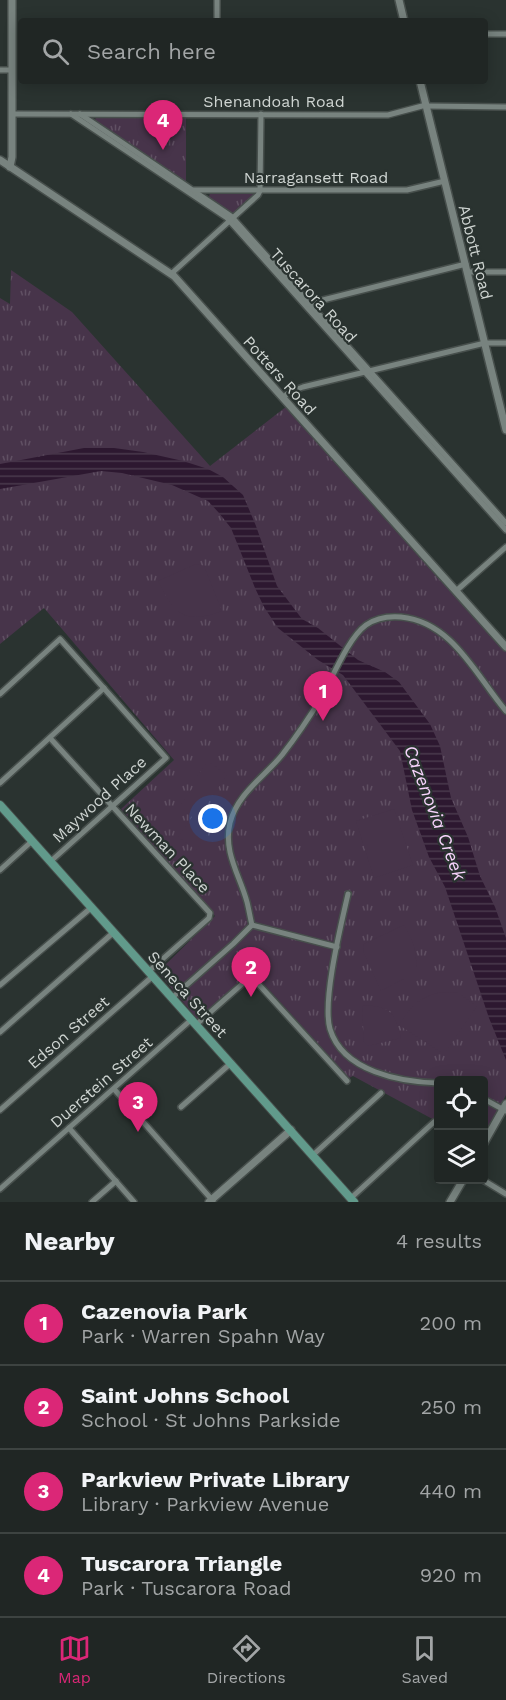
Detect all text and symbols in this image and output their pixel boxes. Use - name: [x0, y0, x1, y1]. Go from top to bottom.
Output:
- search box: [18, 18, 488, 84]
- icon: search: [39, 35, 72, 68]
- text: Search here: [87, 39, 216, 64]
- street label: Shenandoah Road: [203, 92, 345, 111]
- pin: 4: [144, 100, 182, 150]
- street label: Narragansett Road: [244, 168, 388, 187]
- street label: Abbott Road: [455, 203, 496, 301]
- street label: Tuscarora Road: [266, 244, 361, 346]
- street label: Potters Road: [239, 332, 320, 419]
- pin: 1: [304, 672, 342, 721]
- water label: Cazenovia Creek: [400, 742, 471, 884]
- street label: Maywood Place: [48, 752, 150, 847]
- street label: Newman Place: [121, 800, 214, 897]
- your location: [198, 804, 227, 833]
- street label: Seneca Street: [144, 947, 232, 1042]
- pin: 2: [232, 948, 270, 997]
- street label: Edson Street: [24, 992, 113, 1073]
- street label: Duerstein Street: [46, 1033, 156, 1132]
- map controls: [434, 1076, 488, 1184]
- button: locate: [434, 1076, 488, 1130]
- pin: 3: [118, 1082, 158, 1132]
- button: layers: [434, 1130, 488, 1184]
- text: Nearby: [24, 1226, 115, 1256]
- text: 4 results: [396, 1229, 482, 1253]
- text: Cazenovia Park: [81, 1299, 248, 1324]
- text: 1: [39, 1311, 48, 1335]
- text: 200 m: [420, 1311, 482, 1335]
- text: Park · Warren Spahn Way: [81, 1324, 325, 1348]
- text: Saint Johns School: [81, 1383, 289, 1408]
- text: 2: [38, 1395, 49, 1419]
- text: 250 m: [420, 1395, 482, 1419]
- text: School · St Johns Parkside: [81, 1408, 341, 1432]
- text: Parkview Private Library: [81, 1467, 349, 1492]
- text: 3: [38, 1479, 49, 1503]
- text: 440 m: [419, 1479, 482, 1503]
- text: Library · Parkview Avenue: [81, 1492, 329, 1516]
- text: Tuscarora Triangle: [81, 1551, 282, 1576]
- text: 4: [37, 1563, 50, 1587]
- text: 920 m: [420, 1563, 482, 1587]
- text: Park · Tuscarora Road: [81, 1576, 292, 1600]
- tab: Map: [58, 1632, 91, 1687]
- tab: Directions: [207, 1632, 286, 1687]
- tab: Saved: [402, 1632, 448, 1687]

